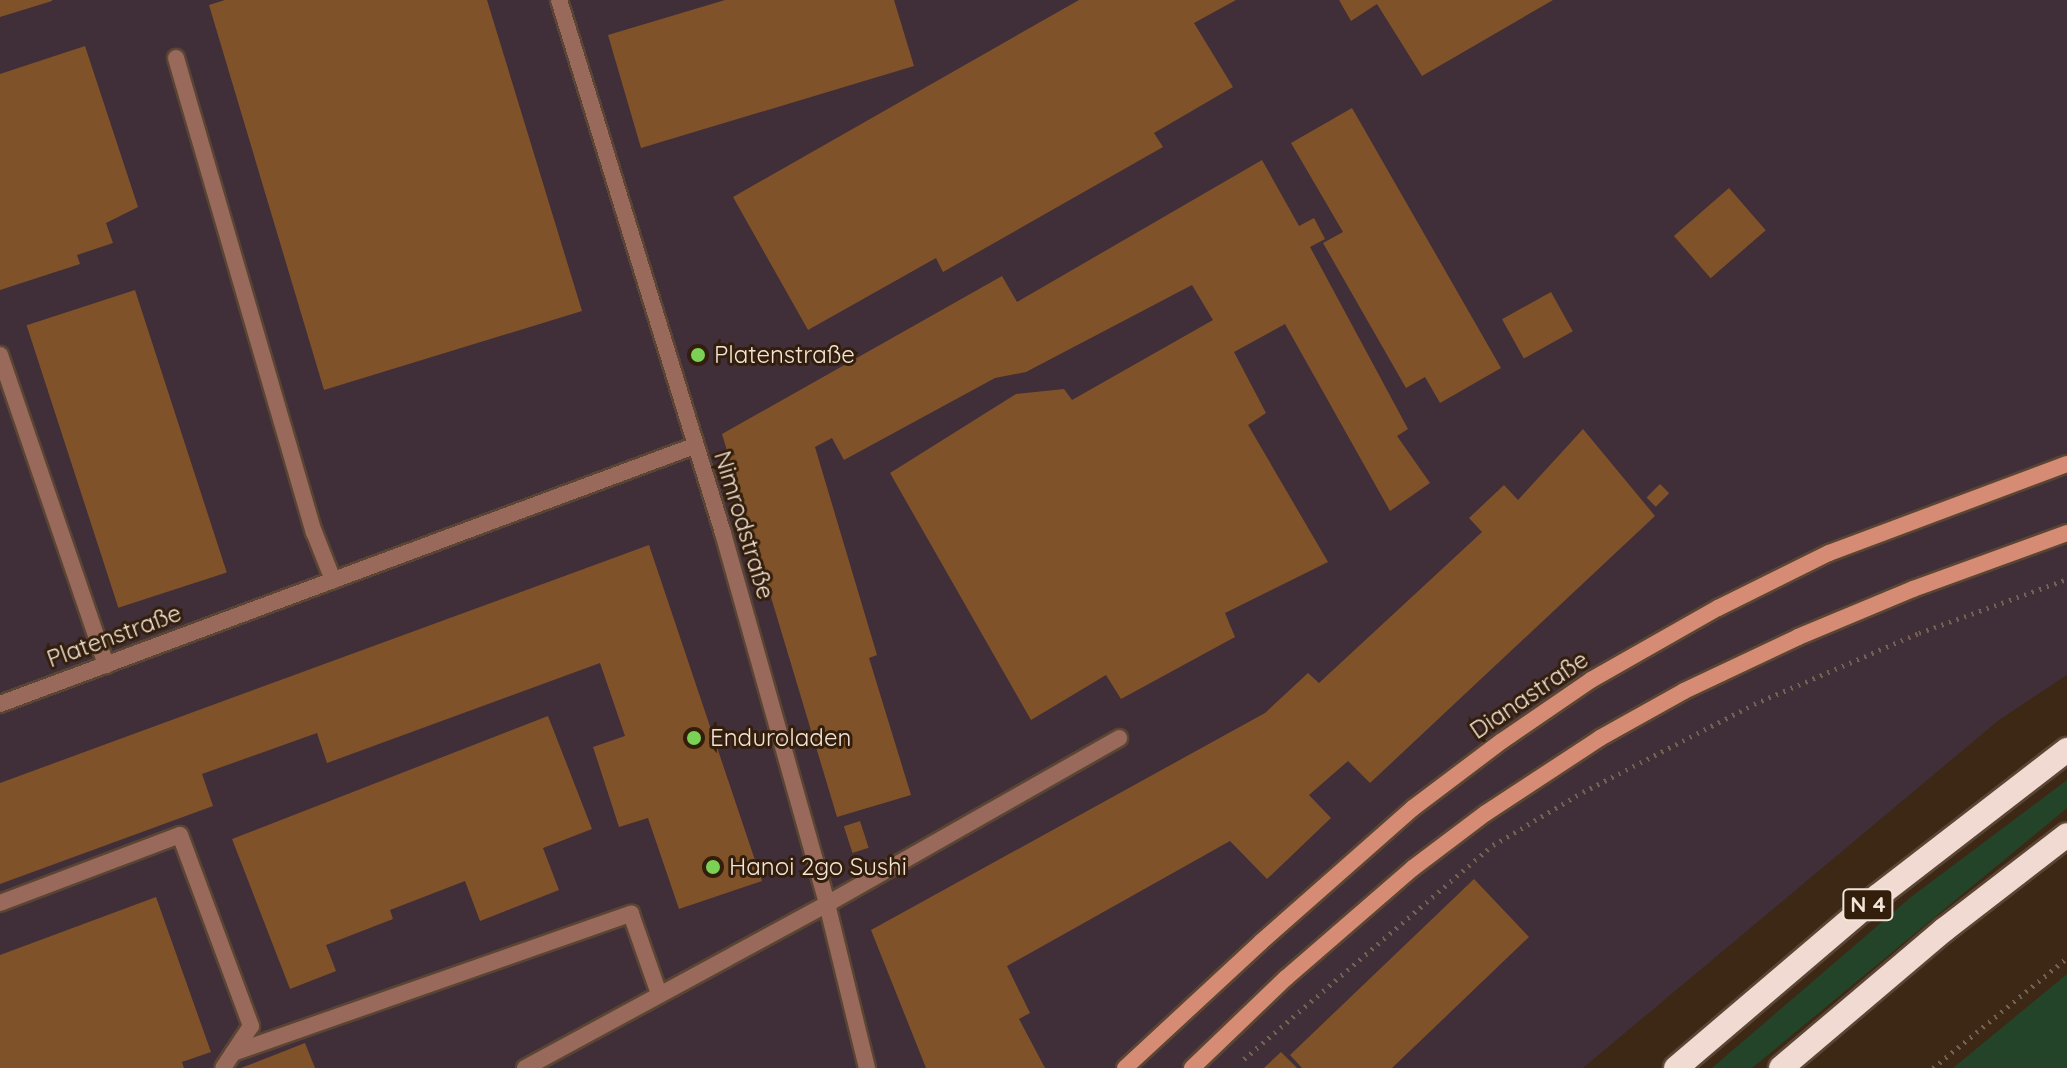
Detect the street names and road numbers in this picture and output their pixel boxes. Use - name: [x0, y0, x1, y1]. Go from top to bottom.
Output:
- street label: Nimrodstraße: [708, 448, 780, 602]
- street label: Platenstraße: [43, 598, 185, 674]
- street label: Dianastraße: [1464, 645, 1594, 745]
- road number: N 4: [1842, 887, 1894, 923]

